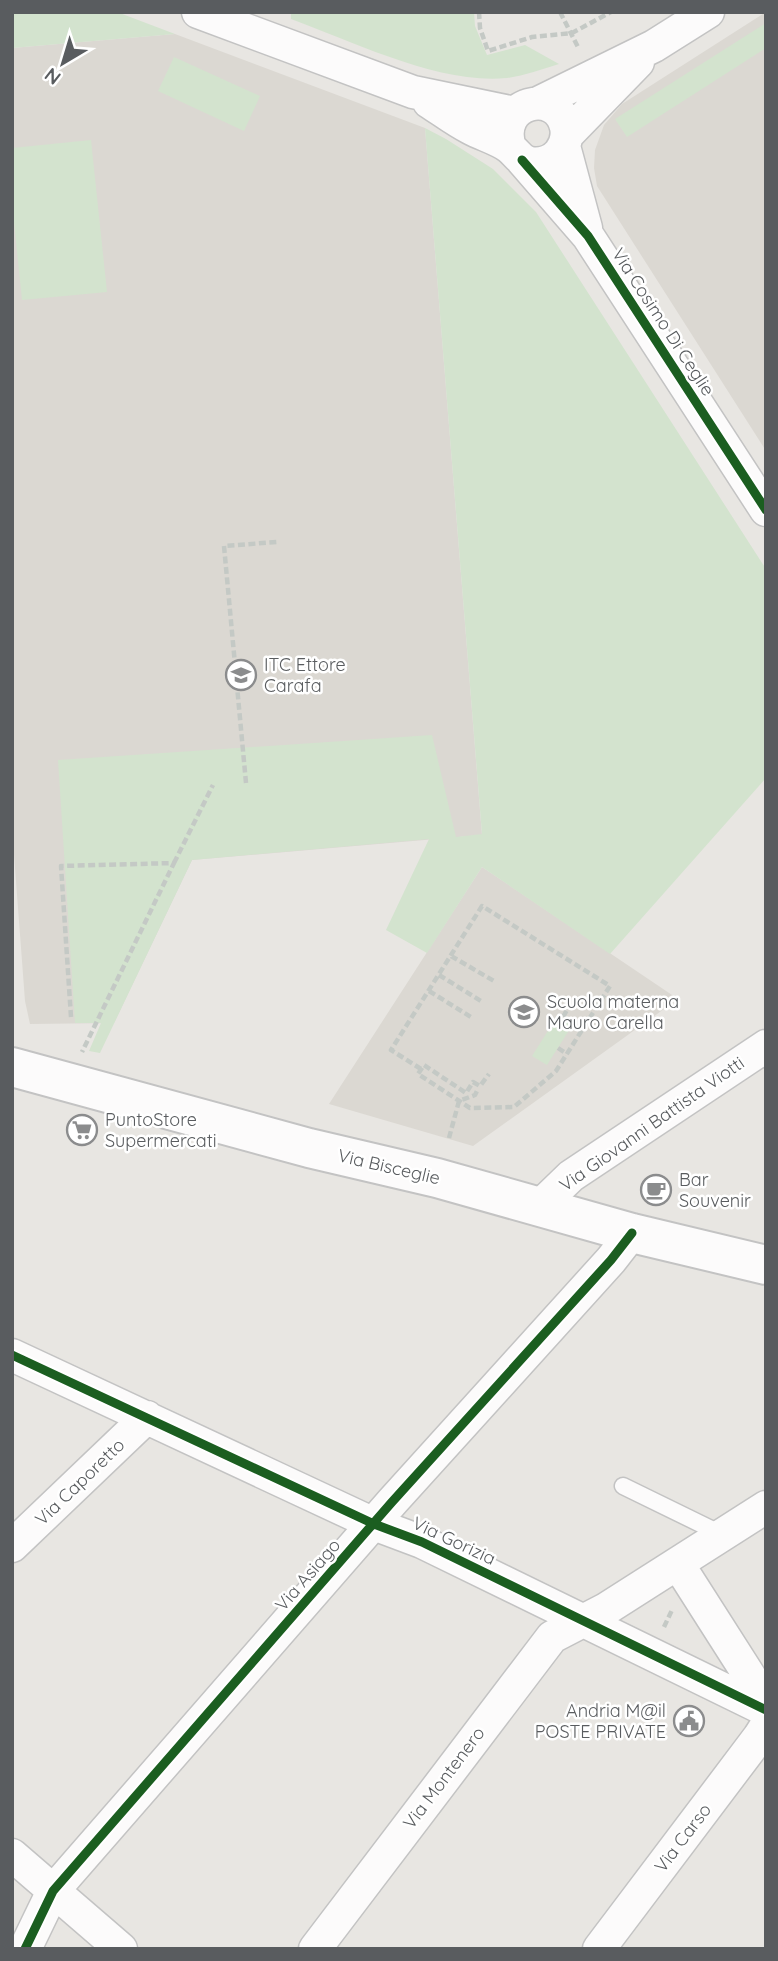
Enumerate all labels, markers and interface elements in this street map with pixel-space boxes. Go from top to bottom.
north arrow [28,28,98,98]
text: N [40,63,65,90]
street label: Via Cosimo Di Ceglie [607,243,720,400]
place label: ITC Ettore Carafa [264,653,346,697]
school or university icon: ITC Ettore Carafa [224,658,258,692]
place label: Scuola materna Mauro Carella [547,990,679,1034]
school or university icon: Scuola materna Mauro Carella [507,995,541,1029]
street label: Via Giovanni Battista Viotti [555,1051,749,1196]
place label: PuntoStore Supermercati [105,1108,217,1152]
supermarket icon: PuntoStore Supermercati [65,1113,99,1147]
street label: Via Bisceglie [336,1144,443,1189]
place label: Bar Souvenir [679,1168,751,1212]
cafe icon: Bar Souvenir [639,1173,673,1207]
street label: Via Caporetto [30,1433,129,1530]
street label: Via Gorizia [409,1511,499,1570]
street label: Via Asiago [270,1534,345,1616]
place label: Andria M@il POSTE PRIVATE [535,1699,666,1743]
public building icon: Andria M@il POSTE PRIVATE [672,1704,706,1738]
street label: Via Montenero [398,1722,489,1833]
street label: Via Carso [649,1799,716,1877]

